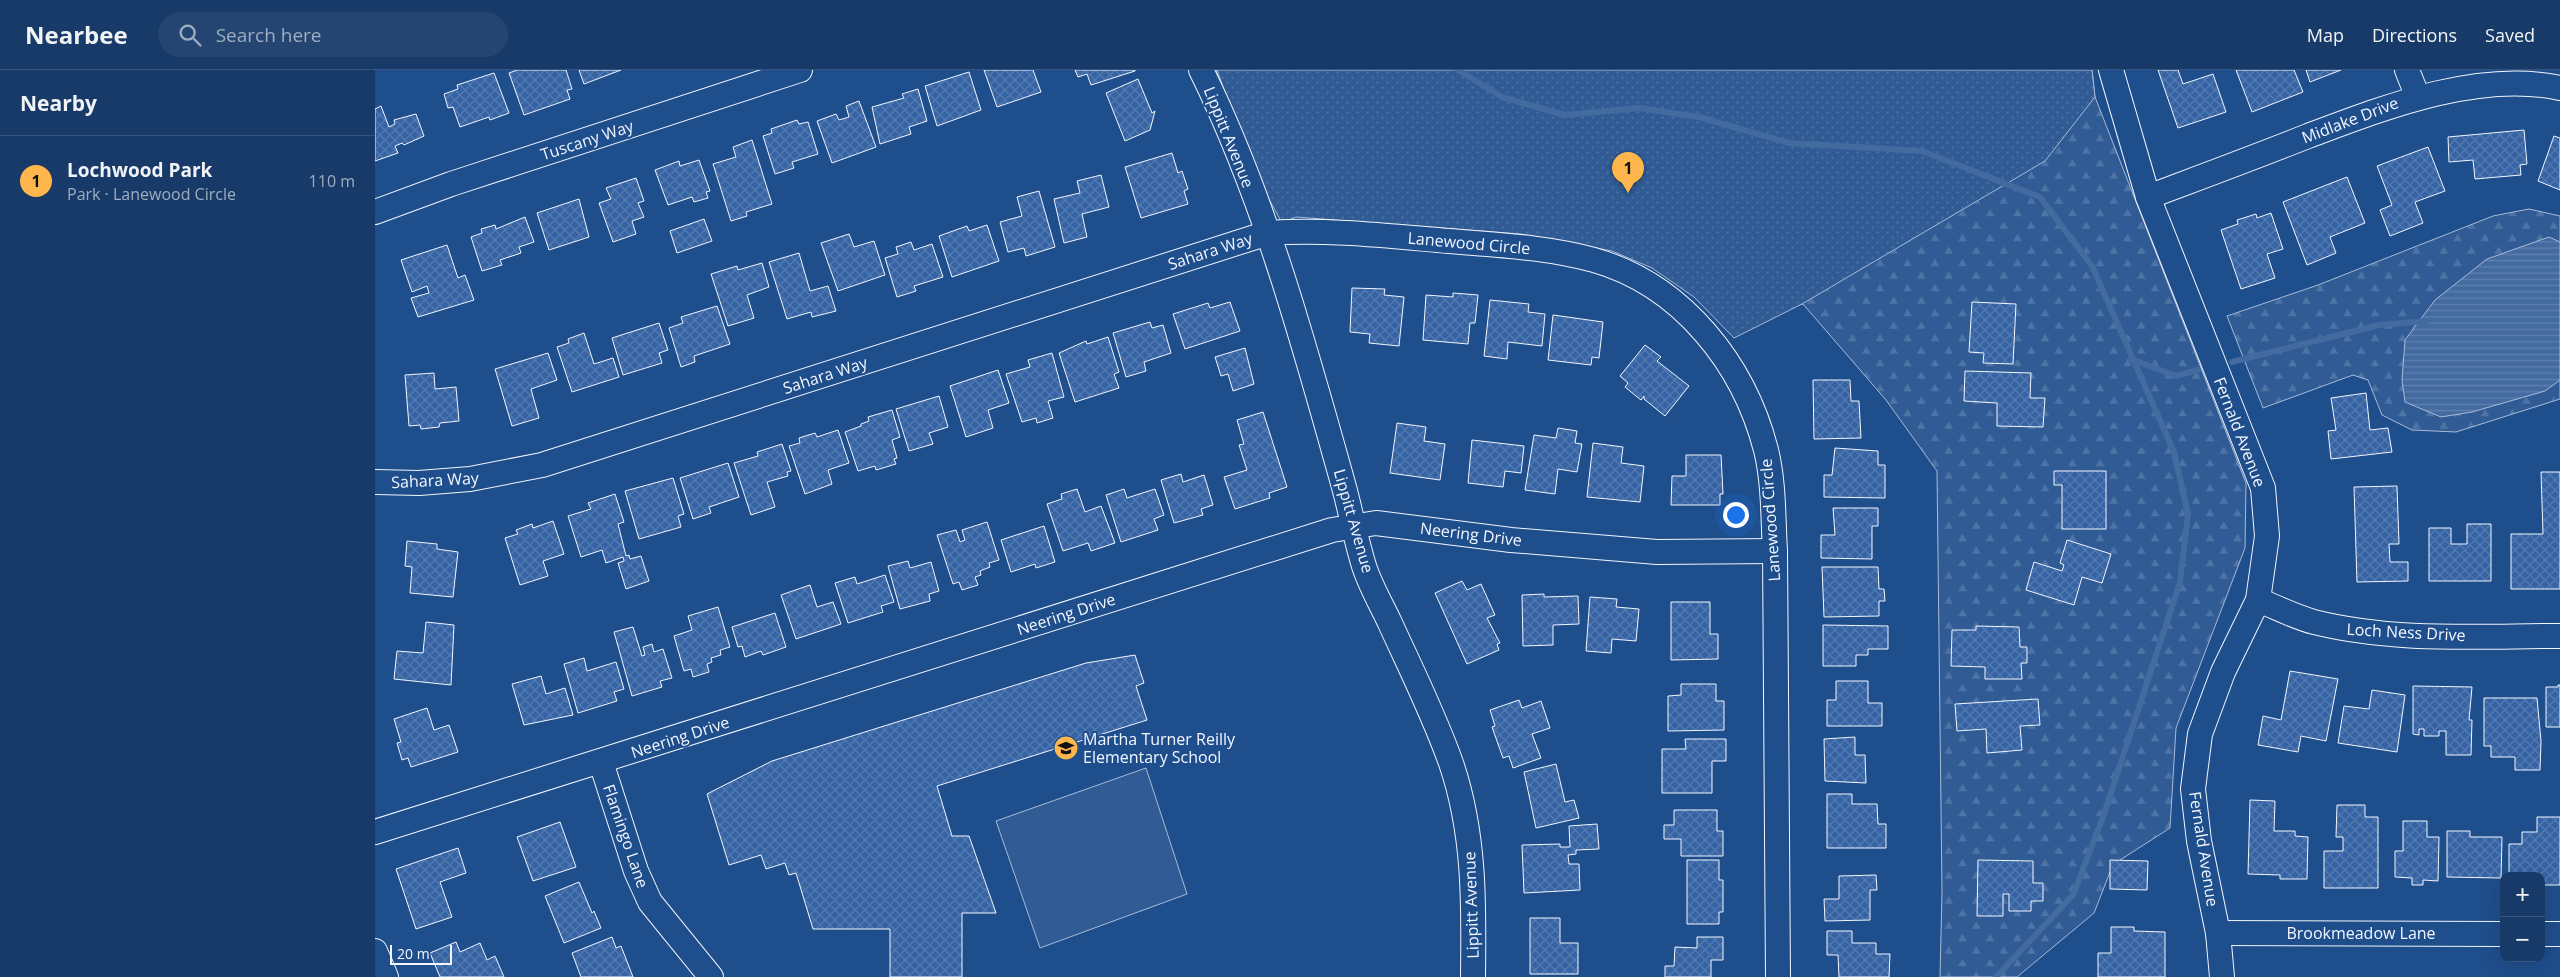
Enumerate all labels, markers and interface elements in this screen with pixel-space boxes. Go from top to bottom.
search box [158,12,508,57]
text: Nearbee [25,18,128,51]
icon: search [176,21,204,49]
text: Search here [216,22,322,48]
text: Map [2307,23,2344,47]
text: Directions [2372,23,2457,47]
text: Saved [2485,23,2535,47]
street label: Lippitt Avenue [1199,83,1259,191]
text: Nearby [20,89,97,117]
street label: Midlake Drive [2299,91,2402,149]
street label: Tuscany Way [538,114,637,165]
pin: 1 [1612,152,1644,193]
text: Lochwood Park [67,157,212,183]
text: 1 [31,170,41,192]
text: 110 m [309,170,355,192]
text: Park · Lanewood Circle [67,183,236,205]
street label: Sahara Way [1165,227,1256,275]
street label: Lanewood Circle [1407,227,1531,259]
street label: Sahara Way [780,351,871,399]
street label: Fernald Avenue [2209,374,2271,490]
street label: Lanewood Circle [1755,458,1785,582]
street label: Lippitt Avenue [1329,466,1379,576]
street label: Sahara Way [391,467,480,493]
your location [1723,502,1749,528]
street label: Neering Drive [1419,517,1523,551]
street label: Neering Drive [1014,588,1118,640]
street label: Loch Ness Drive [2346,618,2466,646]
street label: Neering Drive [628,711,732,763]
place label: Martha Turner Reilly Elementary School [1083,728,1236,768]
school or university icon: Martha Turner Reilly Elementary School [1053,735,1079,761]
street label: Flamingo Lane [598,781,654,891]
street label: Fernald Avenue [2184,790,2224,908]
street label: Lippitt Avenue [1458,851,1484,959]
map controls [2500,872,2545,962]
button: + [2500,872,2545,917]
button: − [2500,917,2545,962]
street label: Brookmeadow Lane [2286,922,2436,944]
scale bar [390,942,453,965]
text: 20 m [397,944,430,963]

